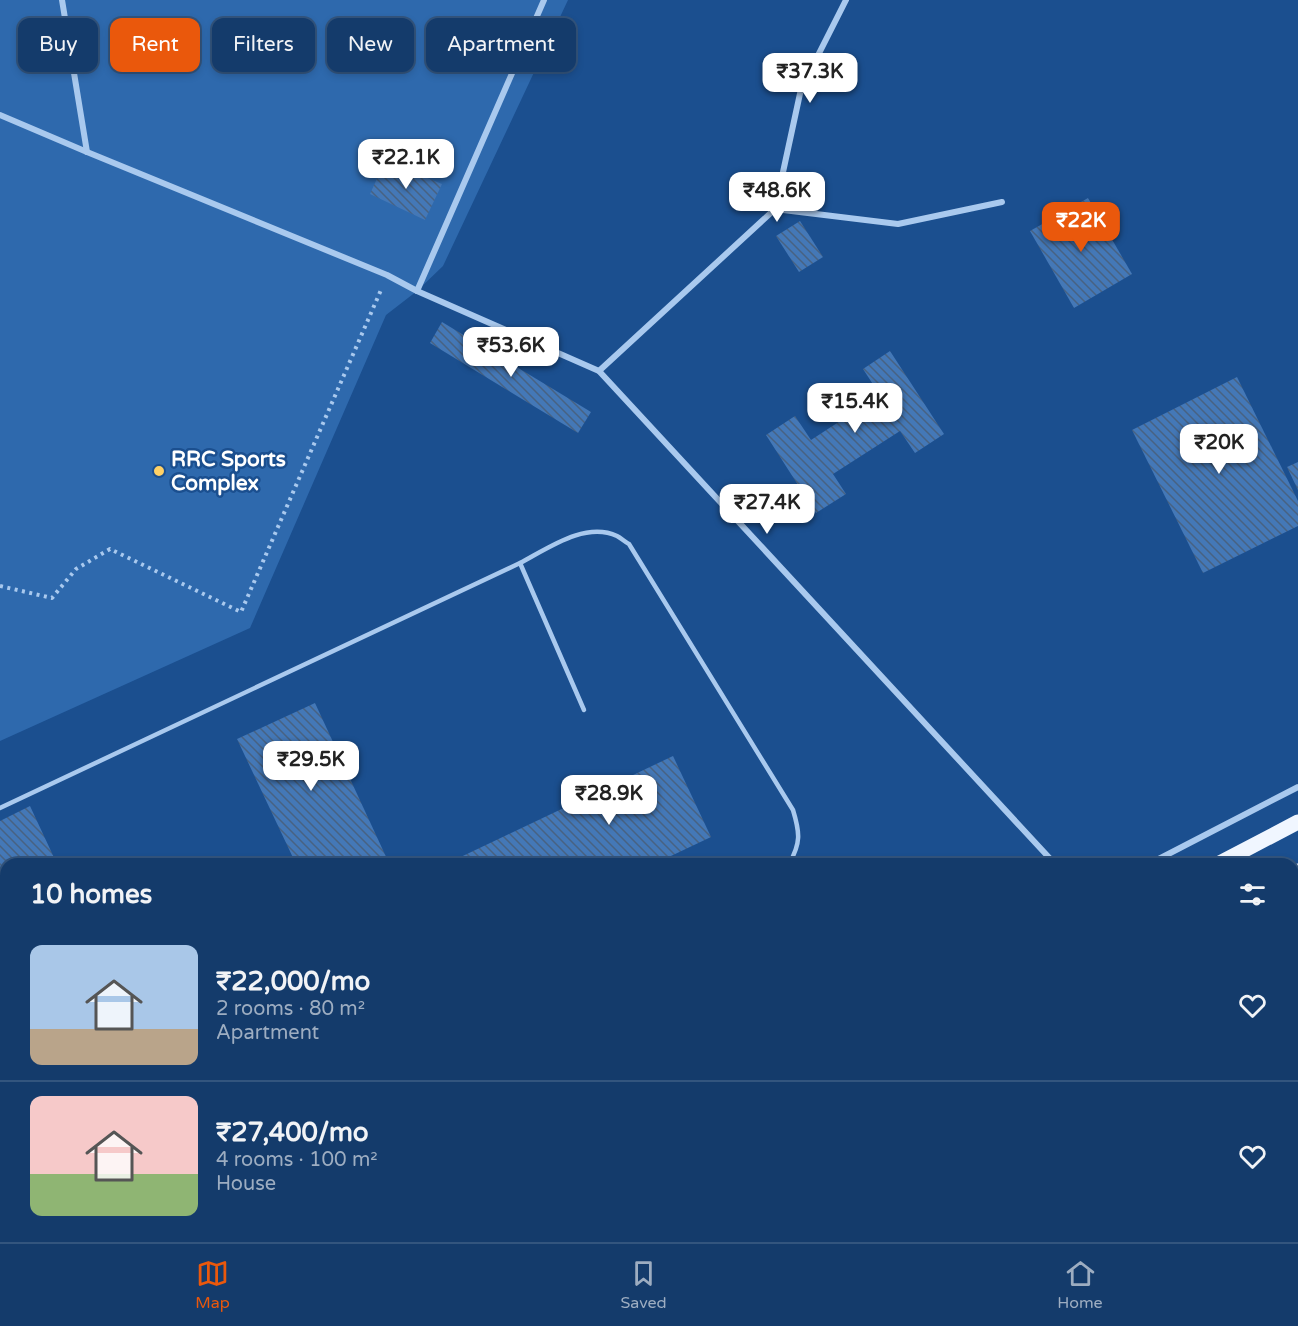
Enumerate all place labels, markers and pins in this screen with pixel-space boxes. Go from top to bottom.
pin: ₹37.3K [761,53,859,104]
pin: ₹22.1K [357,139,455,190]
pin: ₹48.6K [728,172,826,223]
pin: ₹22K [1045,202,1117,253]
pin: ₹53.6K [462,327,560,378]
pin: ₹15.4K [806,383,904,434]
pin: ₹20K [1183,424,1255,475]
place label: RRC Sports Complex [171,447,286,496]
marker: RRC Sports Complex [152,464,166,478]
pin: ₹27.4K [718,484,816,535]
pin: ₹29.5K [262,741,360,792]
pin: ₹28.9K [560,775,658,826]

